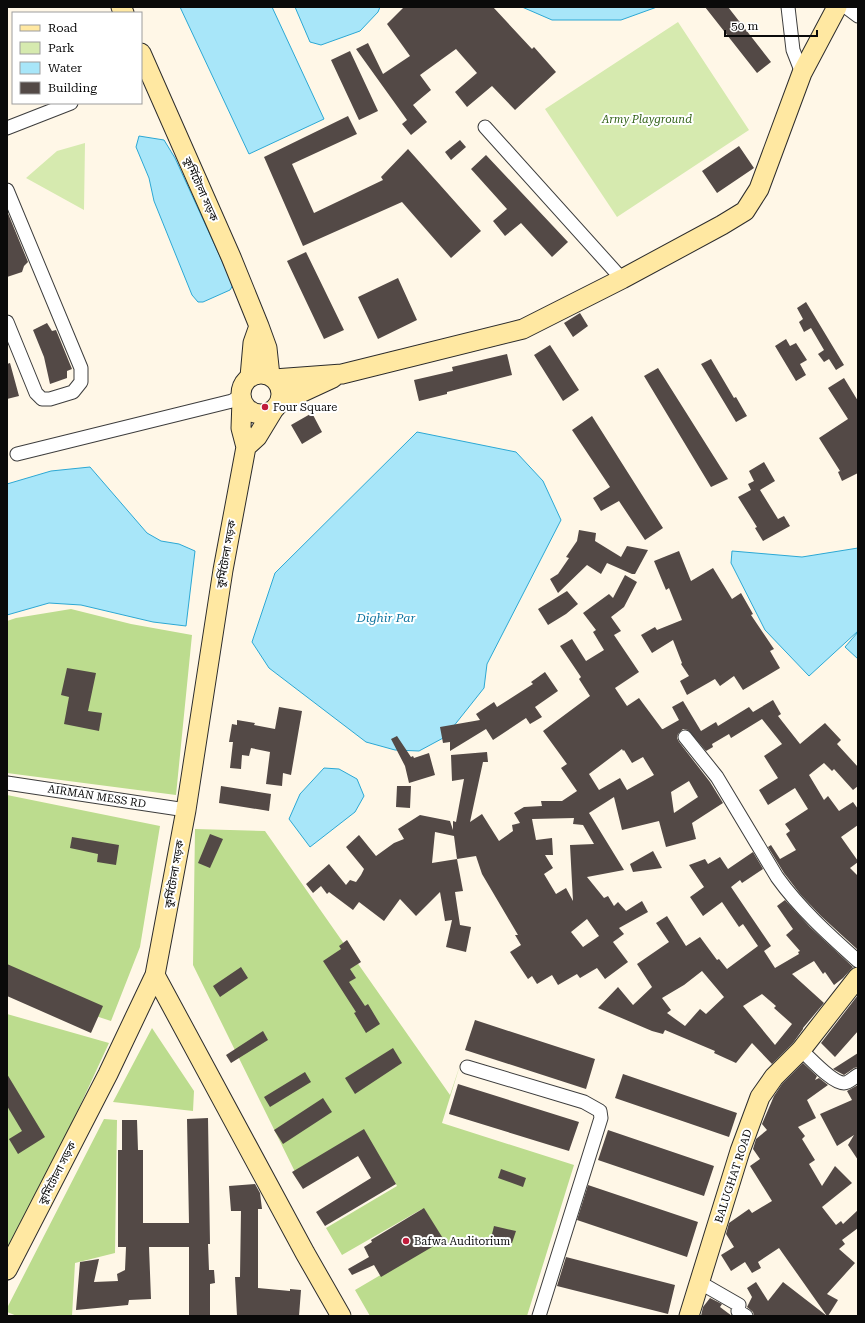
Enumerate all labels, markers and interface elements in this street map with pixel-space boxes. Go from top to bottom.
legend [12,12,142,104]
scale bar [725,12,817,38]
text: 50 m [731,19,758,33]
text: Road [48,21,78,35]
text: Park [48,41,75,55]
text: Water [48,61,82,75]
text: Building [48,81,97,95]
park label: Army Playground [601,113,692,126]
street label: কুর্মিটোলা সড়ক [180,154,221,223]
place label: Four Square [273,401,337,414]
marker: Four Square [260,402,270,412]
street label: কুর্মিটোলা সড়ক [213,519,239,590]
water label: Dighir Par [356,611,416,625]
street label: AIRMAN MESS RD [47,782,147,811]
street label: কুর্মিটোলা সড়ক [161,839,187,910]
street label: BALUGHAT ROAD [712,1128,755,1225]
street label: কুর্মিটোলা সড়ক [35,1139,79,1208]
place label: Bafwa Auditorium [414,1235,510,1248]
marker: Bafwa Auditorium [401,1236,411,1246]

